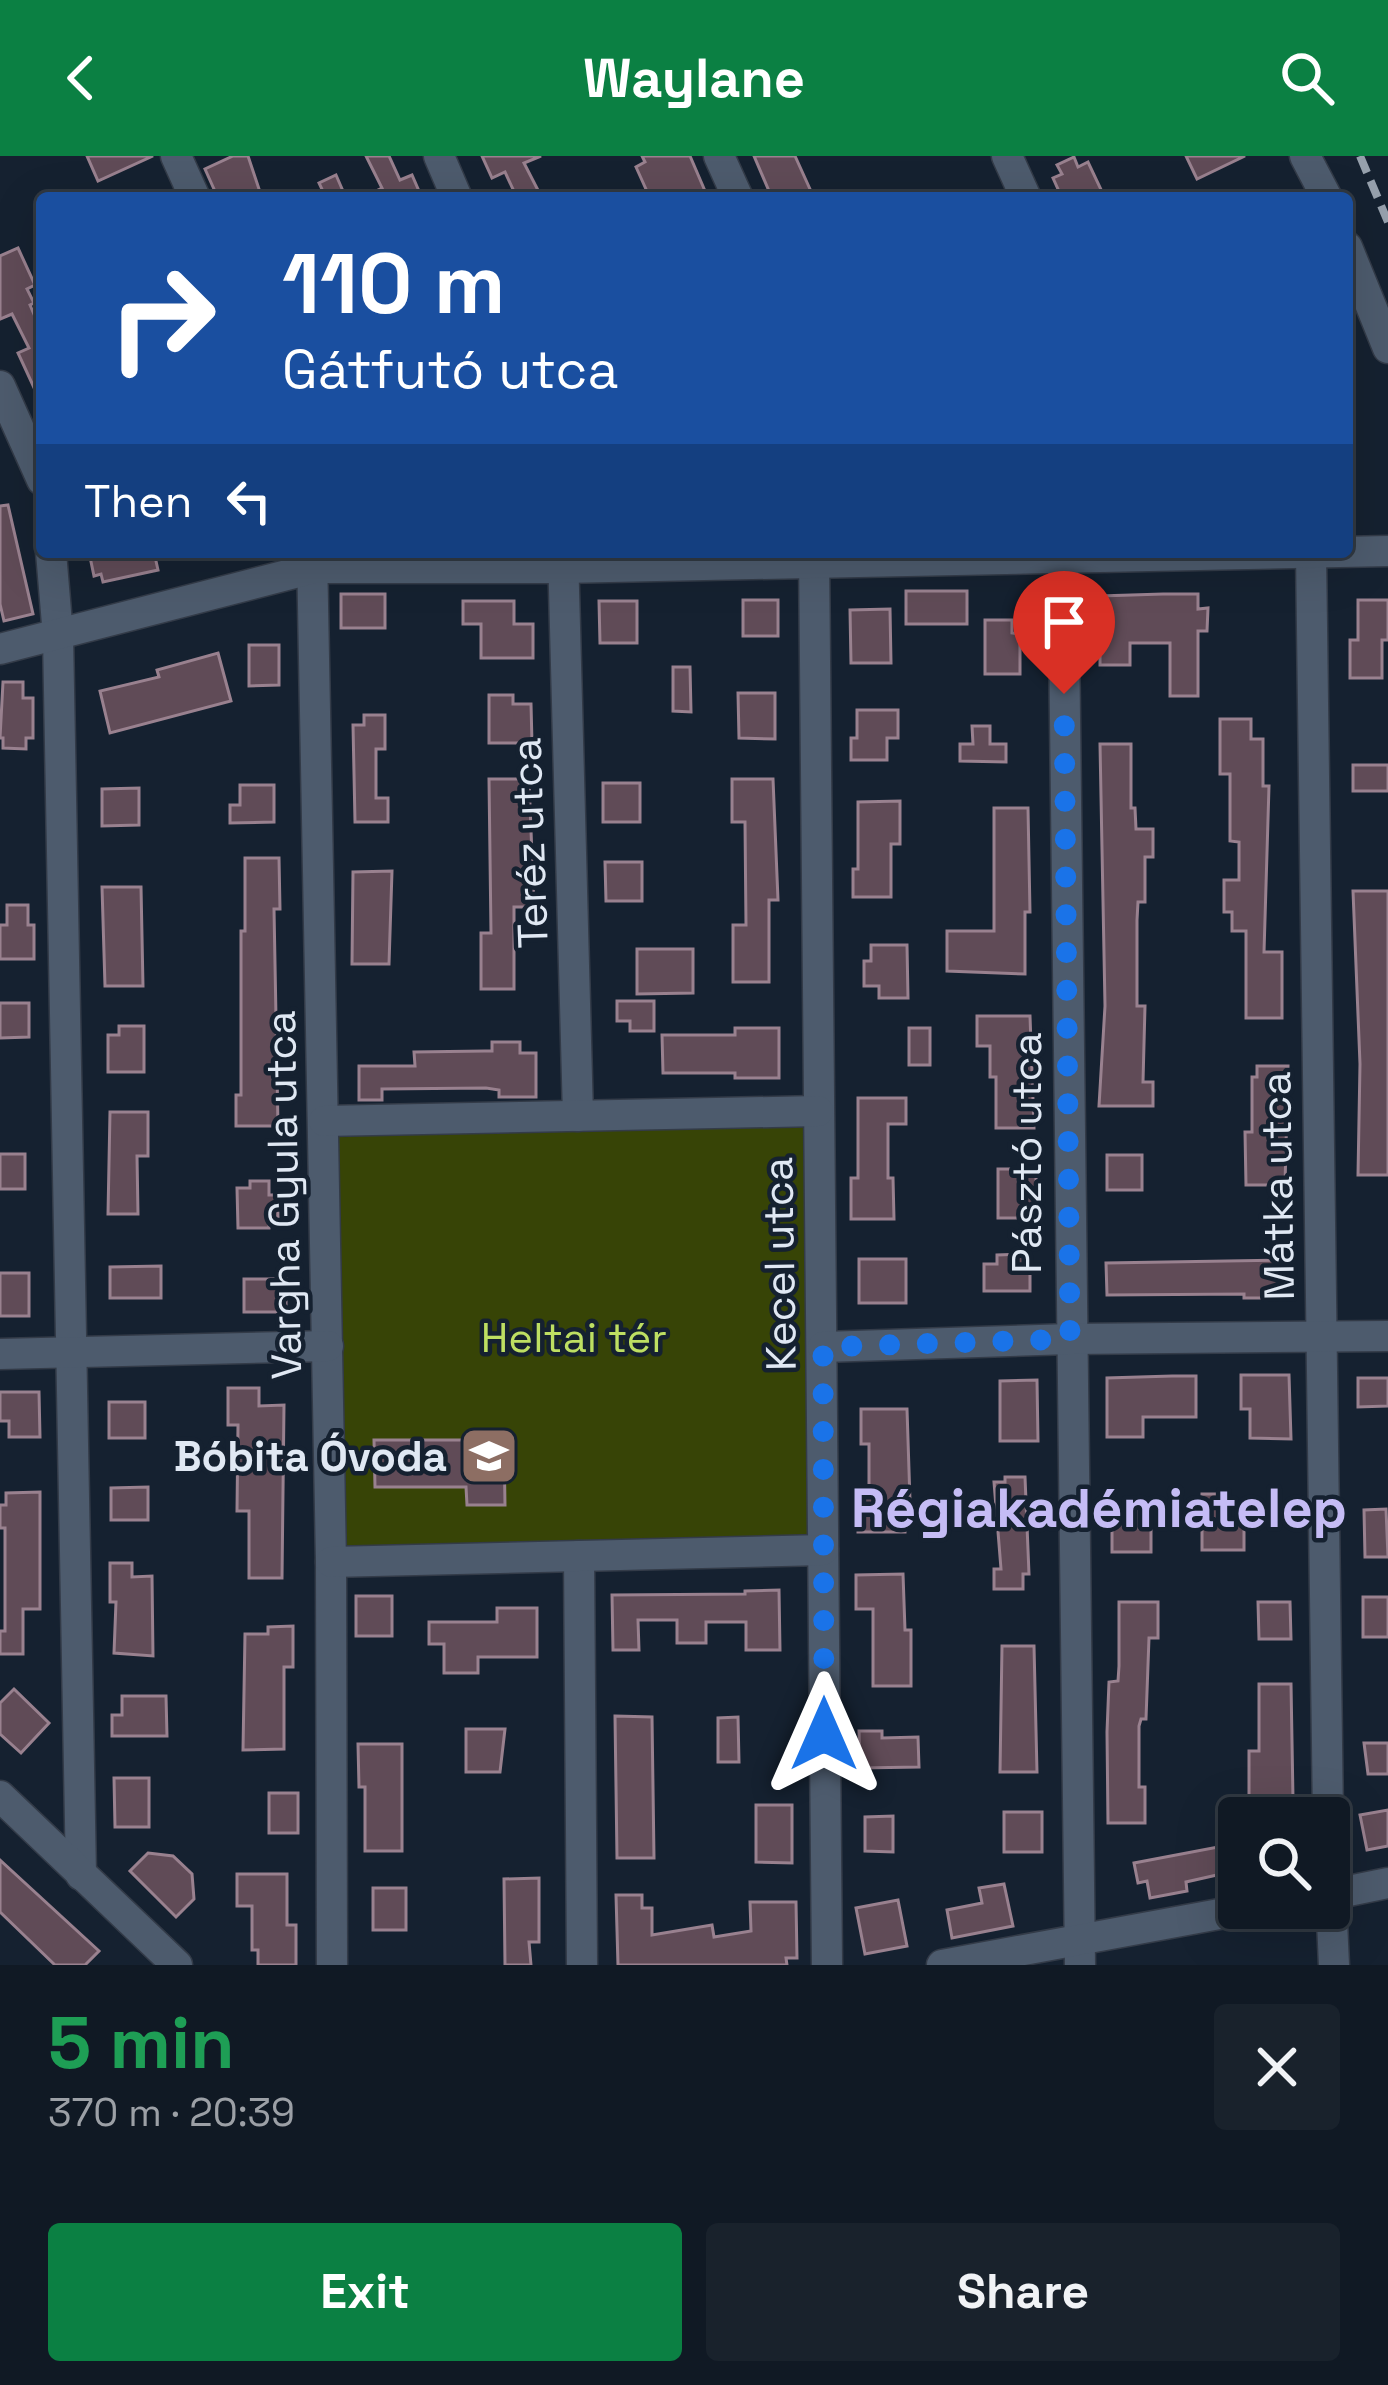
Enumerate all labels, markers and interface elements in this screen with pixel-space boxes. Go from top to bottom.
text: Waylane [583,44,805,113]
icon: back [48,45,114,111]
icon: search [1274,45,1340,111]
text: 110 m [282,230,505,338]
icon: right [84,240,240,396]
text: Gátfutó utca [282,335,619,404]
icon: left [216,468,282,534]
text: Then [84,473,192,530]
pin [1013,571,1115,694]
icon: arrive [1031,589,1097,655]
street label: Teréz utca [499,737,560,949]
street label: Vargha Gyula utca [254,1010,313,1380]
street label: Pásztó utca [1000,1032,1053,1274]
street label: Mátka utca [1249,1071,1306,1301]
street label: Kecel utca [751,1156,808,1372]
park label: Heltai tér [481,1311,667,1364]
school or university icon: Bóbita Óvoda [458,1425,520,1487]
place label: Bóbita Óvoda [174,1430,447,1483]
district label: Régiakadémiatelep [851,1474,1347,1543]
position arrow [761,1671,887,1797]
map controls [1218,1797,1350,1929]
button: search [1218,1797,1350,1929]
text: 5 min [48,1997,234,2089]
button: close [1214,2004,1340,2130]
text: 370 m · 20:39 [48,2088,295,2137]
button: Exit [48,2223,682,2361]
button: Share [706,2223,1340,2361]

